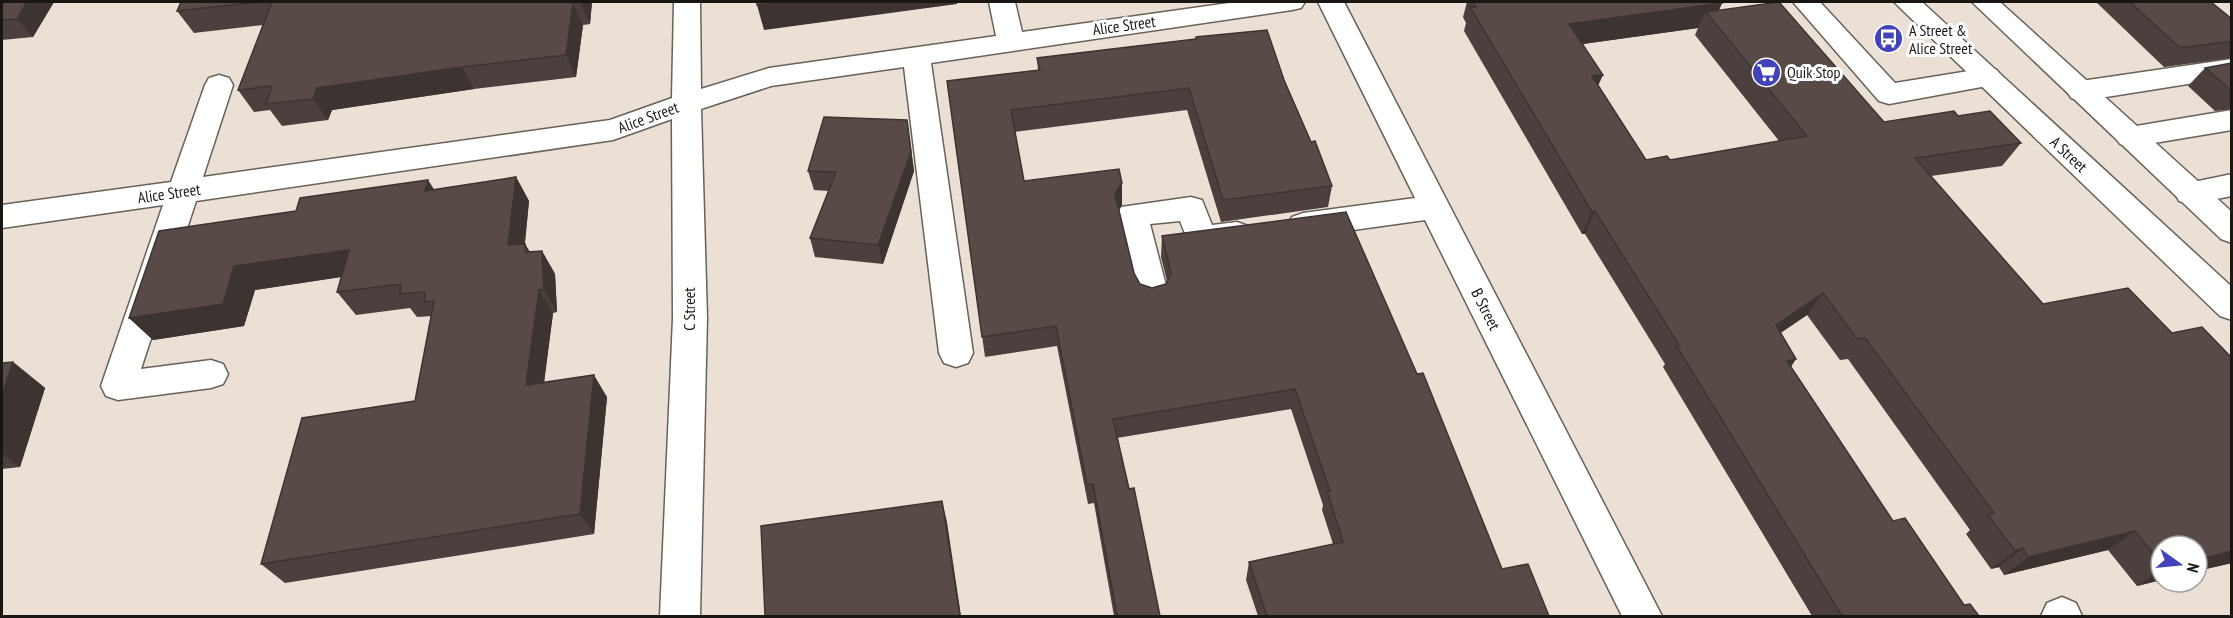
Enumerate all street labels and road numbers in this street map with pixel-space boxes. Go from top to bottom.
street label: Alice Street [1091,11,1157,39]
street label: Alice Street [615,97,682,137]
street label: A Street [2046,132,2092,177]
street label: Alice Street [136,179,202,207]
street label: B Street [1467,285,1505,334]
street label: C Street [679,287,699,331]

